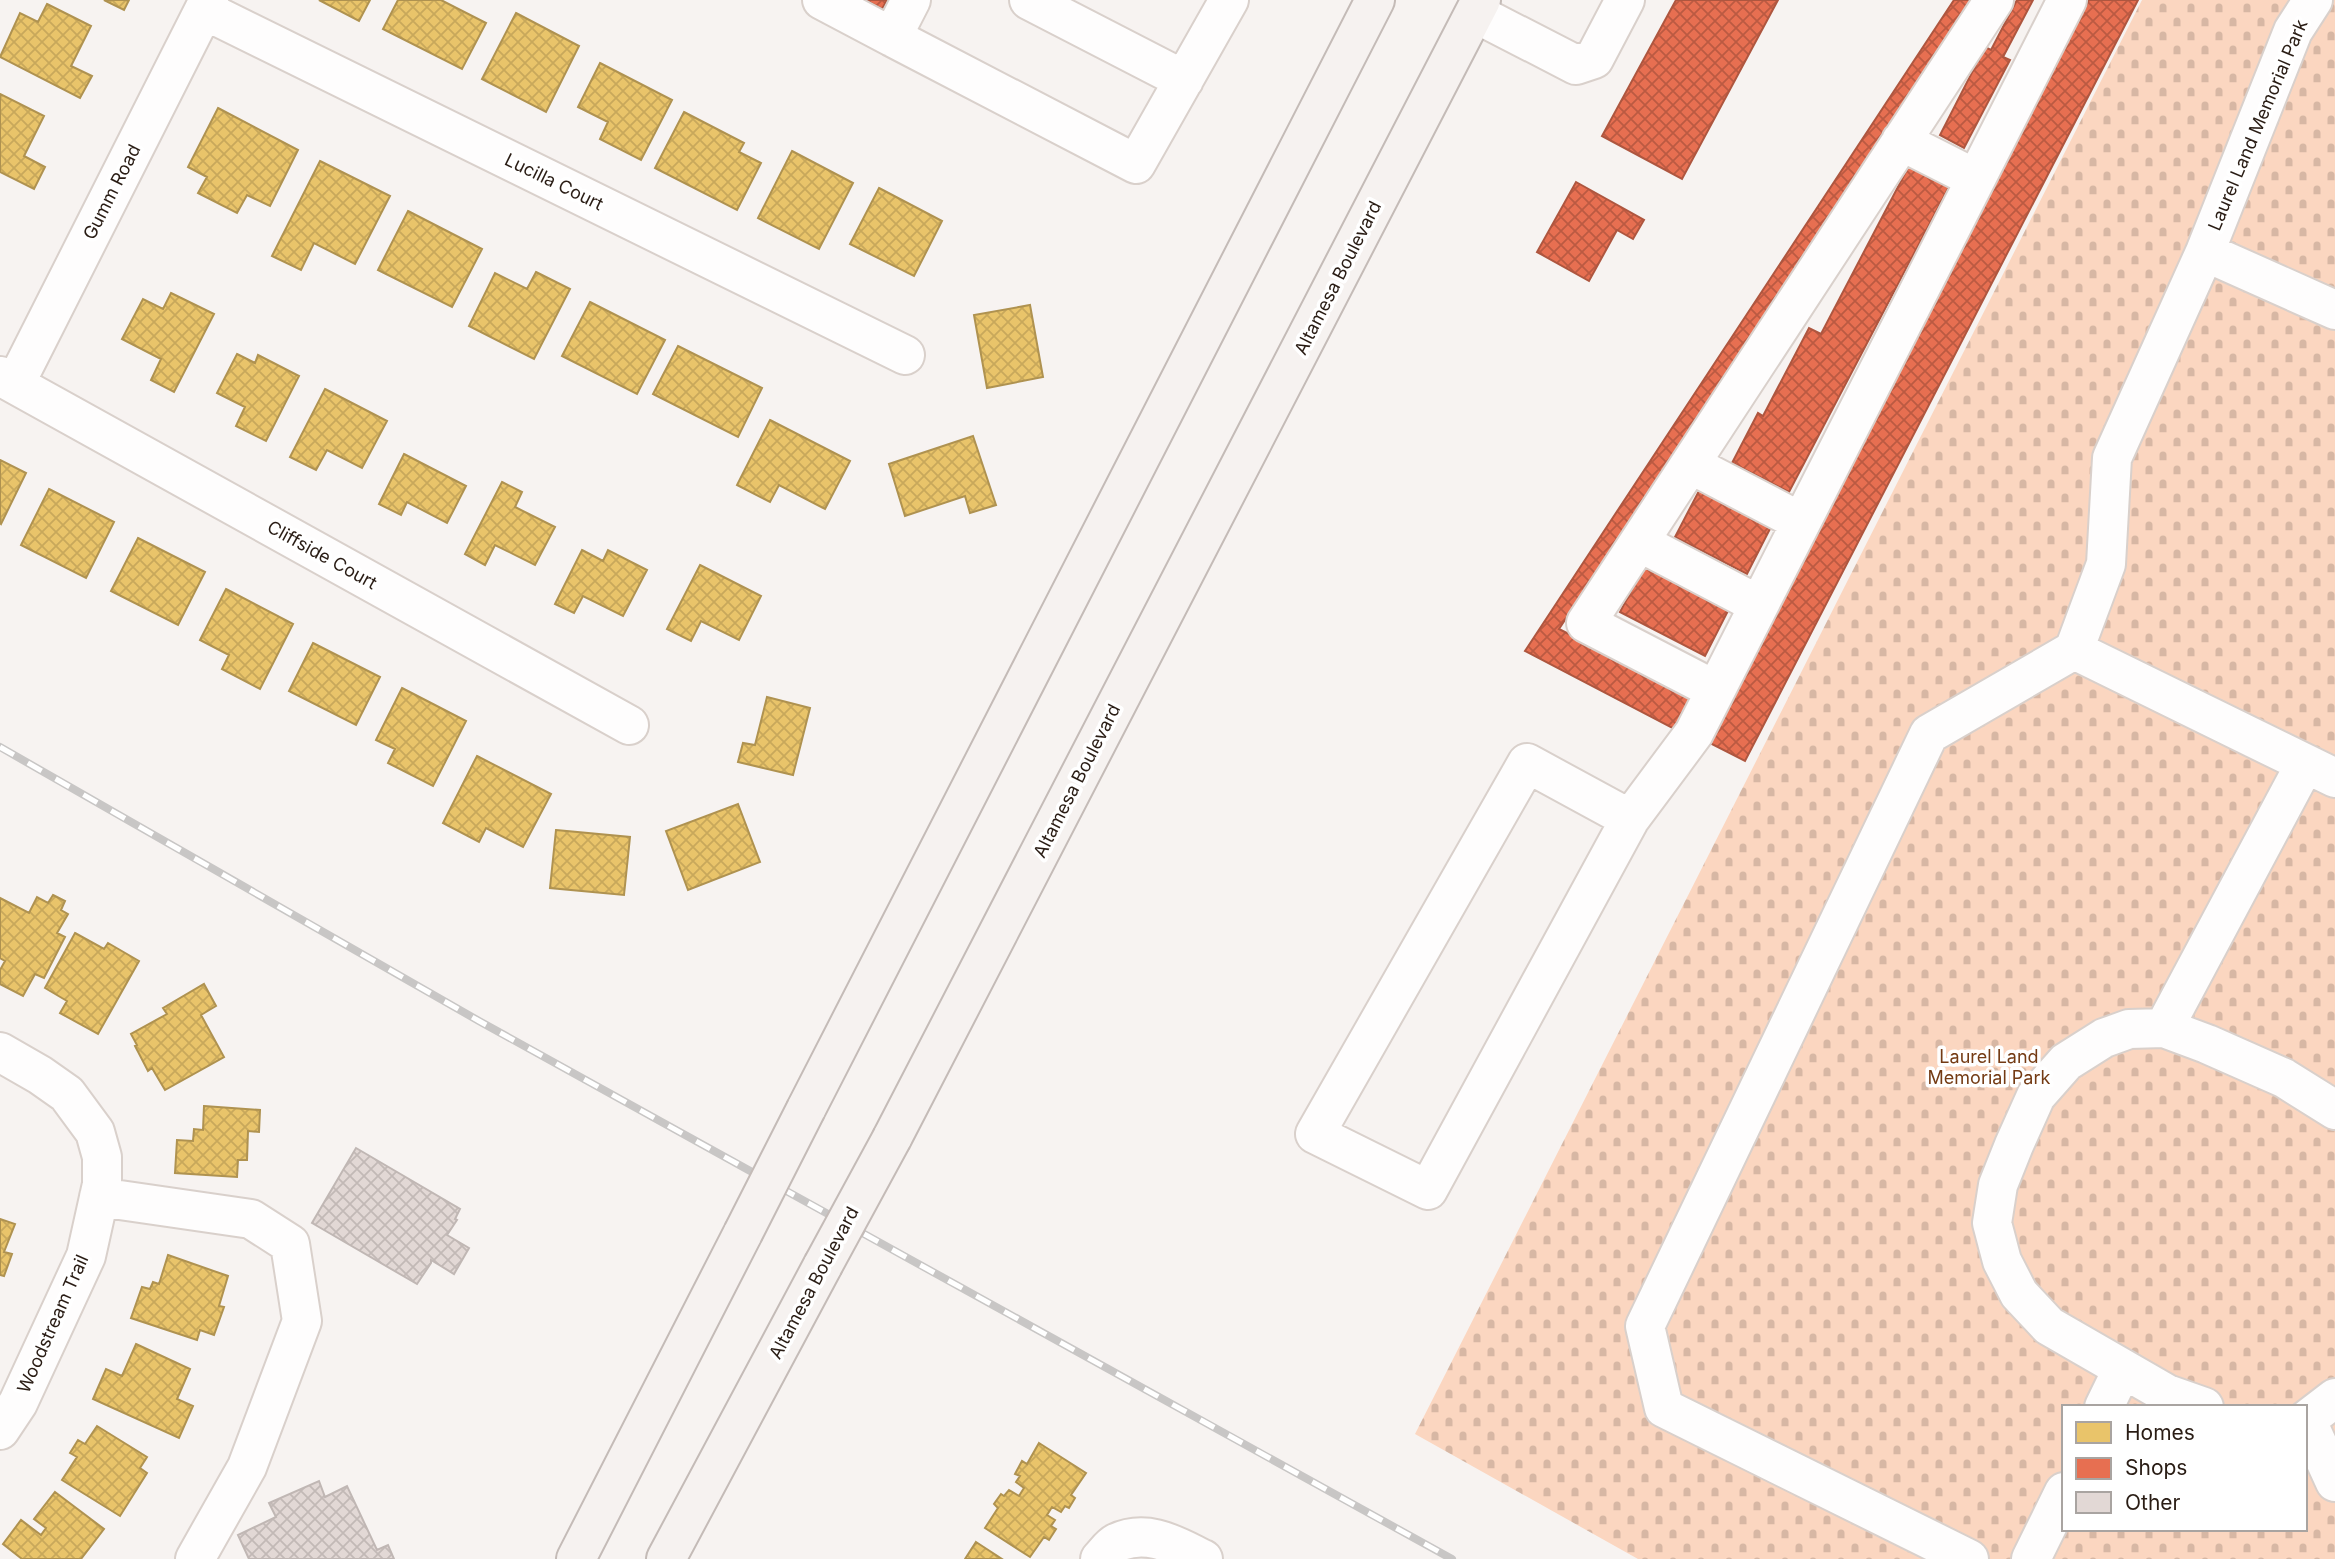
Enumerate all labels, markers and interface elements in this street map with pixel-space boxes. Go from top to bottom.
street label: Laurel Land Memorial Park [2203,16,2312,233]
street label: Gumm Road [79,141,145,243]
street label: Lucilla Court [502,149,607,214]
street label: Altamesa Boulevard [1290,198,1385,358]
street label: Cliffside Court [264,516,381,593]
street label: Altamesa Boulevard [1029,701,1124,861]
park label: Laurel Land Memorial Park [1928,1046,2051,1088]
street label: Altamesa Boulevard [765,1203,863,1362]
street label: Woodstream Trail [13,1251,92,1396]
legend [2062,1405,2307,1531]
text: Homes [2125,1420,2195,1445]
text: Shops [2125,1455,2187,1480]
text: Other [2125,1490,2181,1515]

